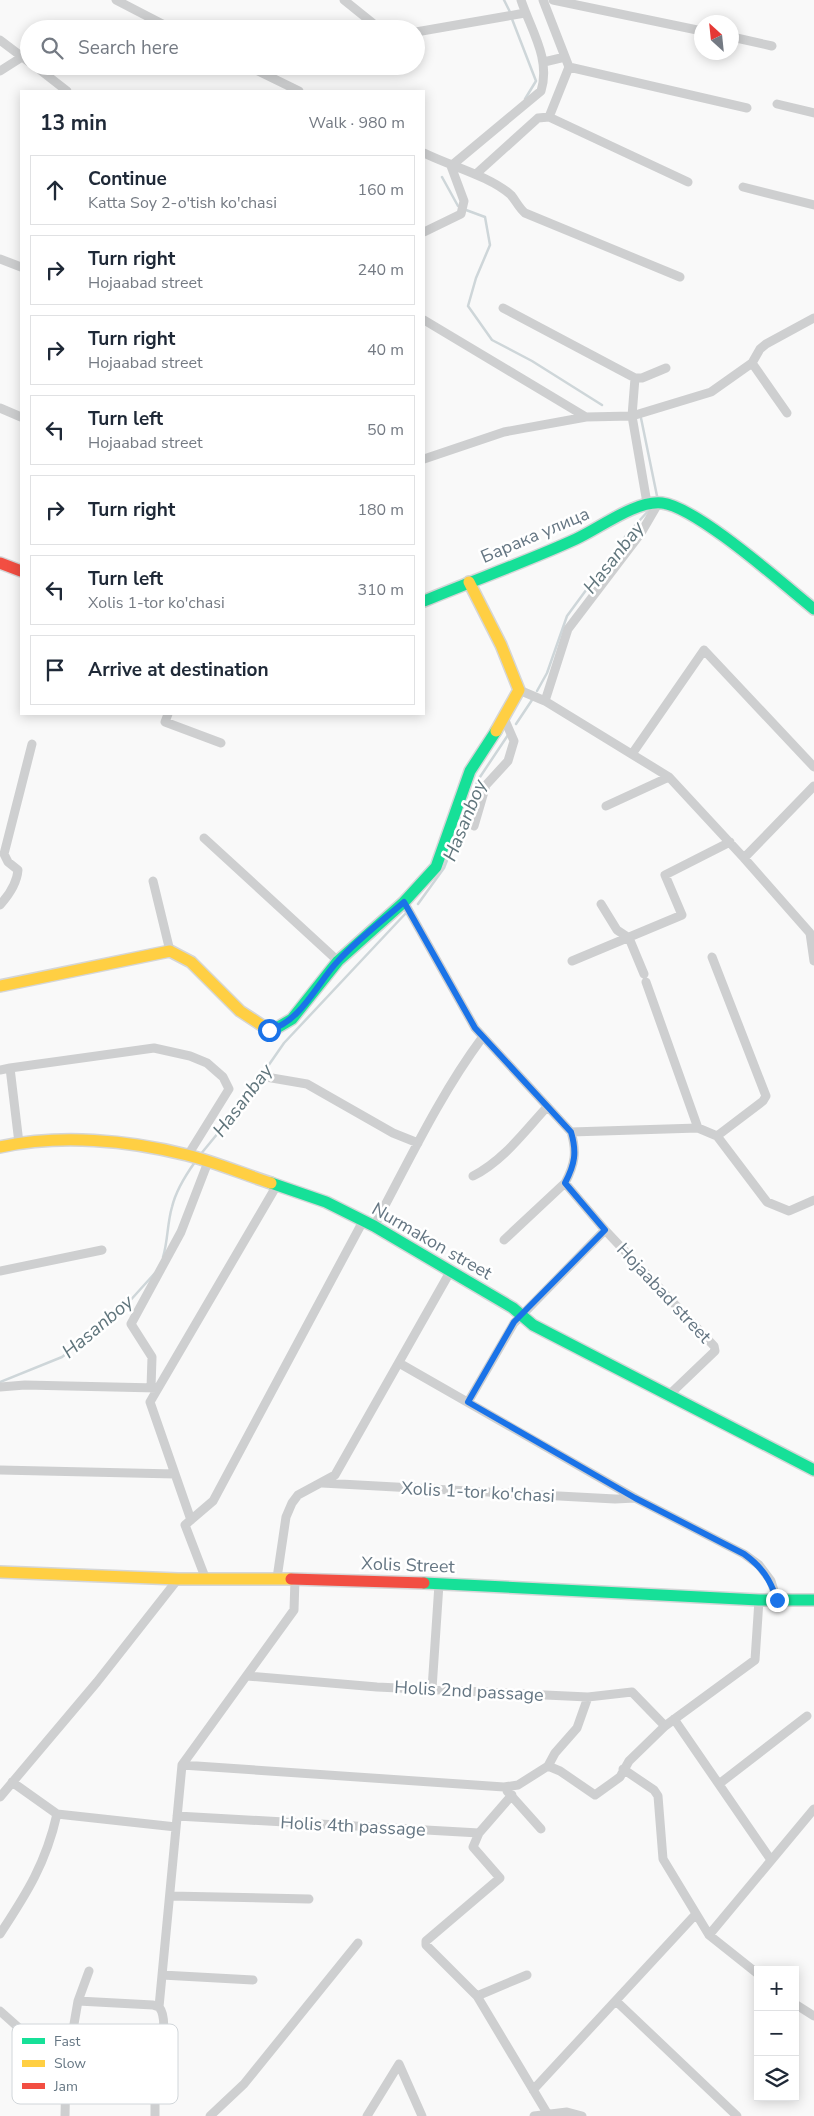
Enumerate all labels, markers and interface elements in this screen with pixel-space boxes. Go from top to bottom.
north arrow [694,15,739,60]
search box [20,20,425,75]
icon: search [38,34,66,62]
text: Search here [78,35,179,61]
text: 13 min [40,109,107,137]
text: Walk · 980 m [309,112,405,134]
text: Continue [88,166,167,192]
icon: ahead [41,176,69,204]
text: 160 m [357,179,404,201]
text: Katta Soy 2-o'tish ko'chasi [88,192,277,214]
text: Turn right [88,246,175,272]
icon: right [41,256,69,284]
text: 240 m [357,259,404,281]
text: Hojaabad street [88,272,203,294]
text: Turn right [88,326,175,352]
icon: right [41,336,69,364]
text: 40 m [367,339,404,361]
text: Hojaabad street [88,352,203,374]
text: Turn left [88,406,163,432]
icon: left [41,416,69,444]
text: 50 m [367,419,404,441]
text: Hojaabad street [88,432,203,454]
icon: right [41,496,69,524]
text: Turn right [88,497,175,523]
text: 180 m [357,499,404,521]
street label: Барака улица [477,501,593,569]
water label: Hasanbay [577,515,651,599]
text: Turn left [88,566,163,592]
icon: left [41,576,69,604]
text: 310 m [357,579,404,601]
text: Xolis 1-tor ko'chasi [88,592,225,614]
icon: arrive [41,656,69,684]
text: Arrive at destination [88,657,269,683]
water label: Hasanboy [437,775,494,865]
route start [258,1019,281,1042]
water label: Hasanbay [207,1058,280,1143]
street label: Nurmakon street [368,1197,497,1286]
street label: Hojaabad street [611,1238,717,1349]
water label: Hasanboy [56,1288,140,1364]
street label: Xolis 1-tor ko'chasi [401,1476,555,1508]
street label: Xolis Street [361,1551,456,1579]
route end [766,1589,789,1612]
street label: Holis 2nd passage [394,1675,544,1707]
street label: Holis 4th passage [280,1810,426,1842]
map controls [754,1966,799,2101]
button: + [754,1966,799,2011]
button: − [754,2011,799,2056]
legend [12,2024,178,2104]
text: Fast [54,2032,80,2051]
text: Slow [54,2054,86,2073]
button: layers [754,2056,799,2101]
text: Jam [53,2077,78,2096]

